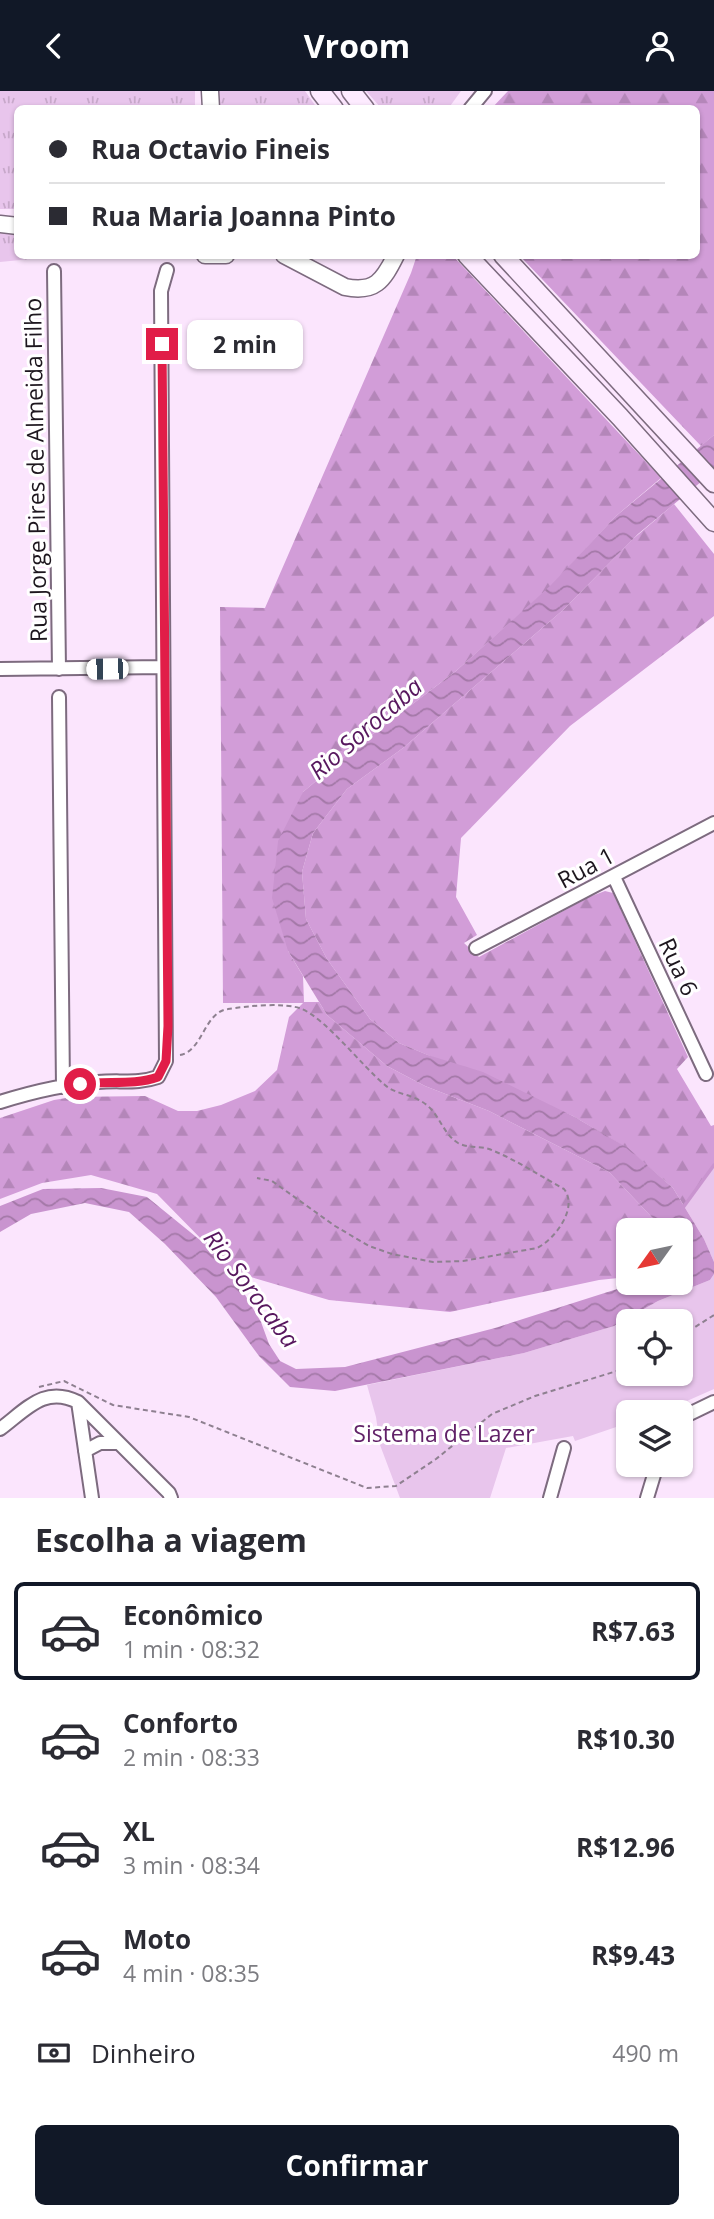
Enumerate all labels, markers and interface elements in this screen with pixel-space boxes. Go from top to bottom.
text: Vroom [304,24,410,67]
icon: back [35,27,73,65]
icon: person [641,27,679,65]
text: Rua Octavio Fineis [91,131,330,167]
text: Rua Maria Joanna Pinto [91,198,396,234]
street label: Rua Jorge Pires de Almeida Filho [16,298,54,642]
callout: 2 min [186,320,302,369]
route end [146,328,178,360]
text: 2 min [213,328,277,360]
car [86,658,129,680]
water label: Rio Sorocaba [301,669,429,786]
street label: Rua 1 [551,839,620,895]
street label: Rua 6 [652,933,706,1001]
route start [64,1068,96,1100]
north arrow [616,1218,693,1295]
map controls [616,1218,693,1477]
water label: Rio Sorocaba [197,1222,308,1354]
button: locate [616,1309,693,1386]
button: layers [616,1400,693,1477]
park label: Sistema de Lazer [353,1417,535,1449]
text: Escolha a viagem [35,1518,307,1561]
text: Econômico [123,1597,263,1633]
icon: car [39,1600,102,1663]
text: R$7.63 [591,1613,675,1649]
text: 1 min · 08:32 [123,1633,260,1665]
text: Conforto [123,1705,238,1741]
icon: car [39,1708,102,1771]
text: R$10.30 [576,1721,675,1757]
text: 2 min · 08:33 [123,1741,260,1773]
text: XL [123,1813,155,1849]
icon: car [39,1816,102,1879]
text: R$12.96 [576,1829,675,1865]
text: 3 min · 08:34 [123,1849,260,1881]
text: Moto [123,1921,191,1957]
icon: car [39,1924,102,1987]
text: R$9.43 [591,1937,675,1973]
text: 4 min · 08:35 [123,1957,260,1989]
icon: cash [35,2034,73,2072]
text: Dinheiro [91,2035,196,2071]
text: 490 m [612,2037,679,2069]
button: Confirmar [35,2125,679,2205]

